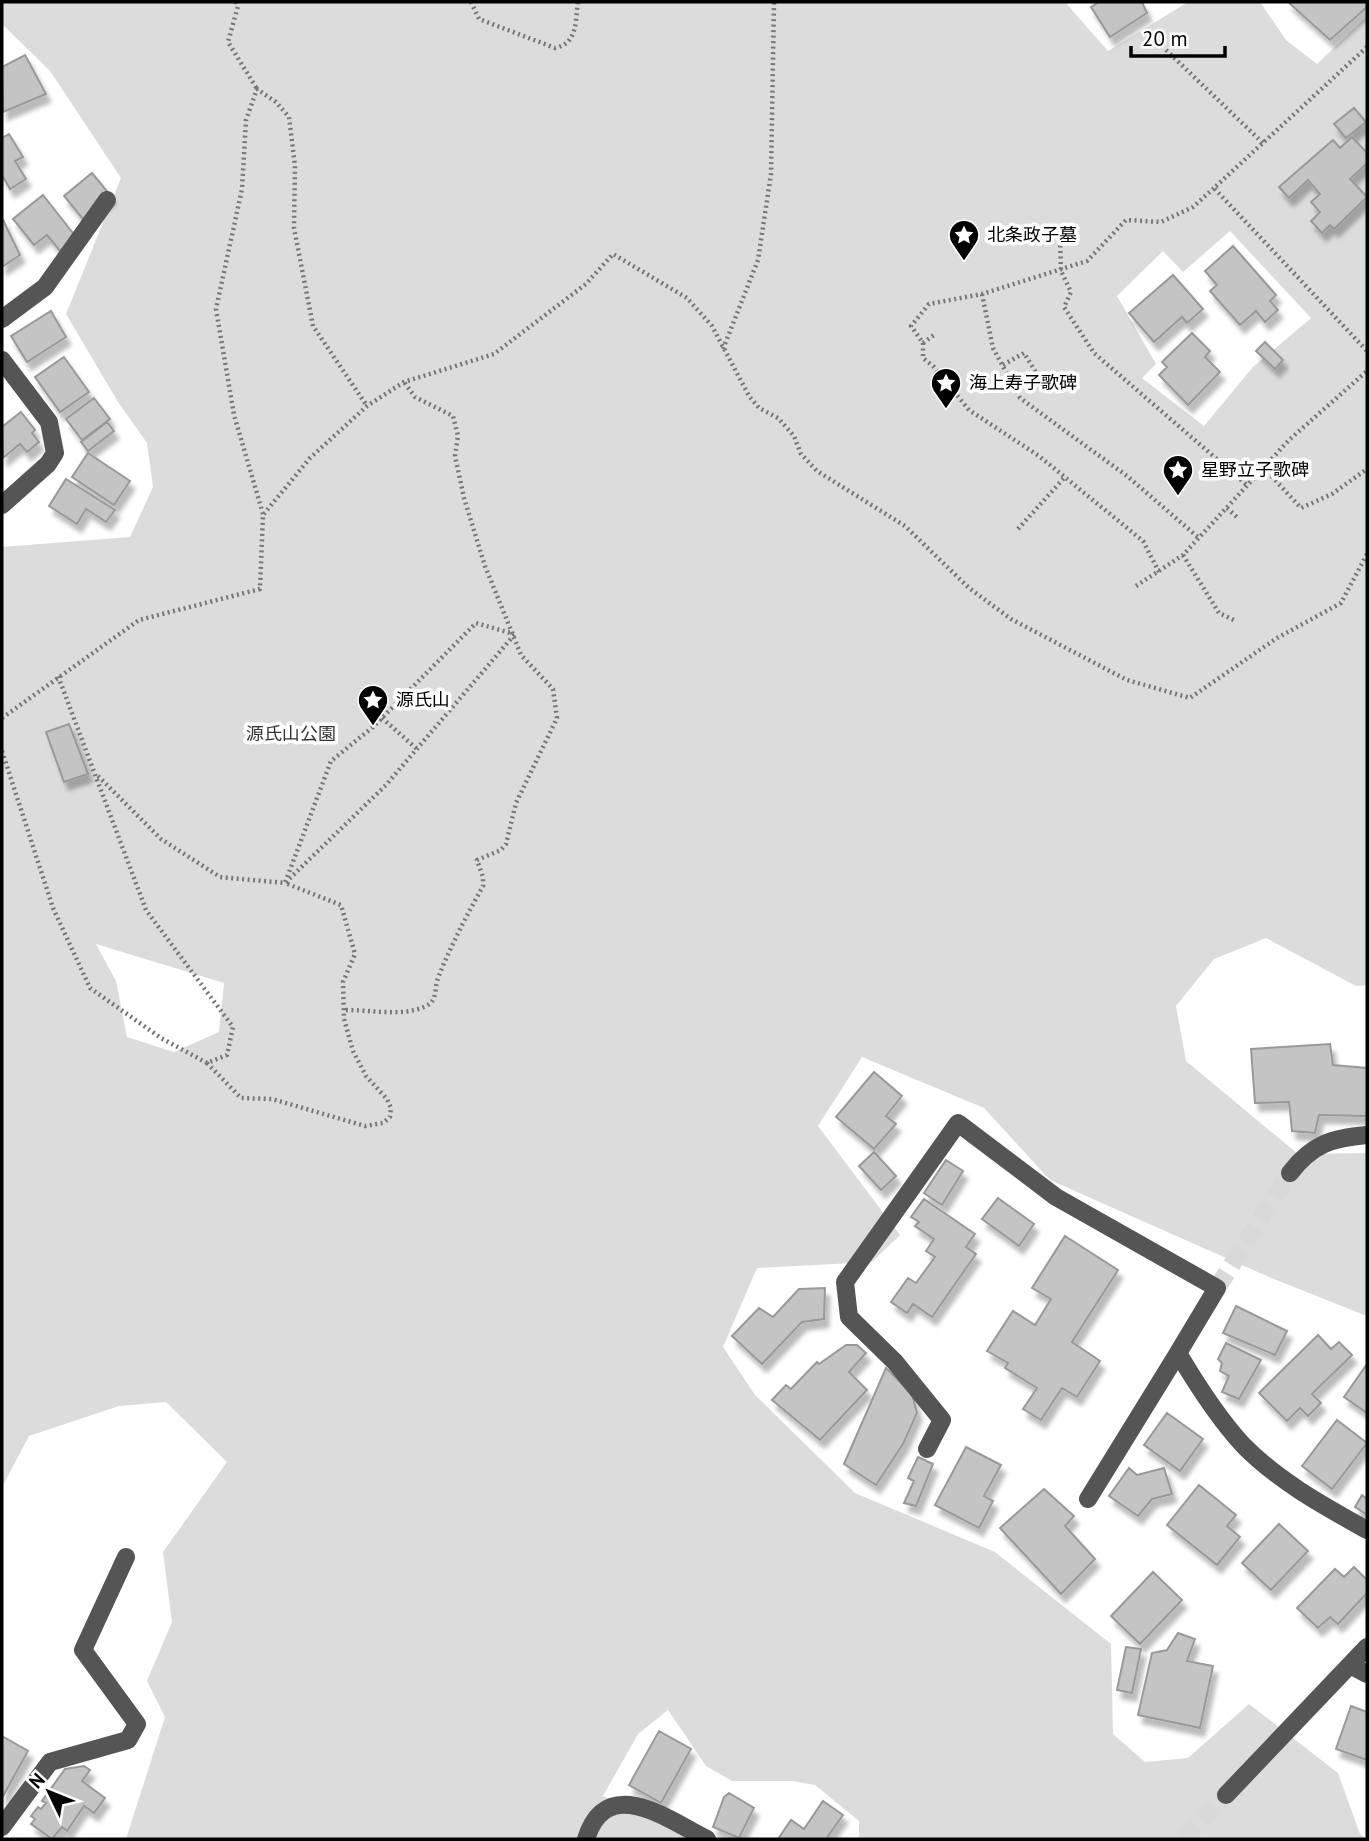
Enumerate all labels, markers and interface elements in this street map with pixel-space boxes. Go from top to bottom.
scale bar [1131,14,1226,58]
text: 20 m [1142,25,1188,52]
place icon: 北条政子墓 [947,218,981,262]
place label: 北条政子墓 [987,223,1077,246]
place icon: 海上寿子歌碑 [929,366,963,410]
place label: 海上寿子歌碑 [969,371,1077,394]
place icon: 星野立子歌碑 [1161,453,1195,497]
place label: 星野立子歌碑 [1201,458,1309,481]
place icon: 源氏山 [356,683,390,727]
place label: 源氏山 [396,688,450,711]
park label: 源氏山公園 [246,722,336,745]
north arrow [14,1757,84,1827]
text: N [24,1768,50,1793]

